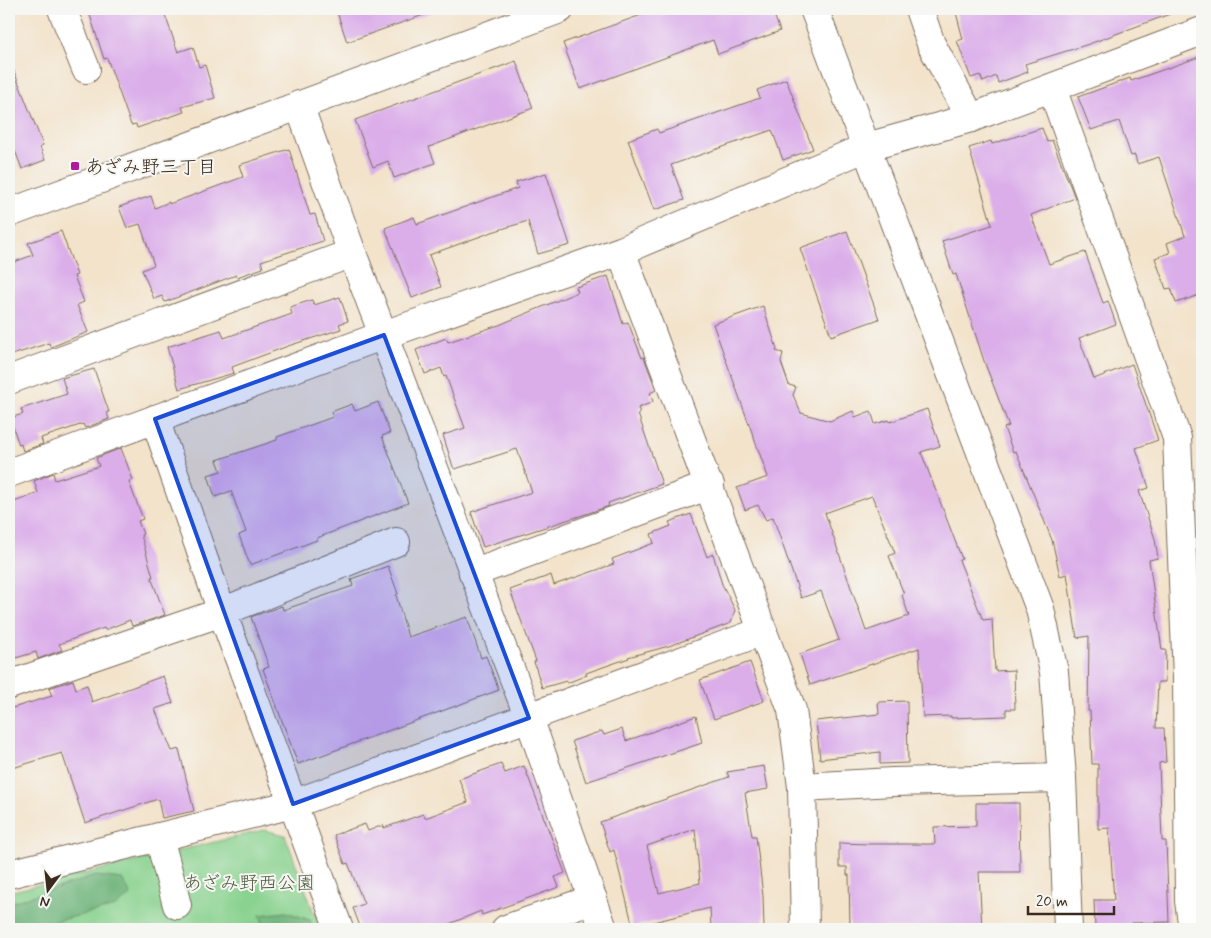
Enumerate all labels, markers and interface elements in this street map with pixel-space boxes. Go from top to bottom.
place label: あざみ野三丁目 [85,155,217,180]
marker: あざみ野三丁目 [69,160,81,172]
north arrow [22,866,72,916]
park label: あざみ野西公園 [183,871,315,896]
scale bar [1028,883,1115,915]
text: N [38,892,52,911]
text: 20 m [1036,892,1068,912]

